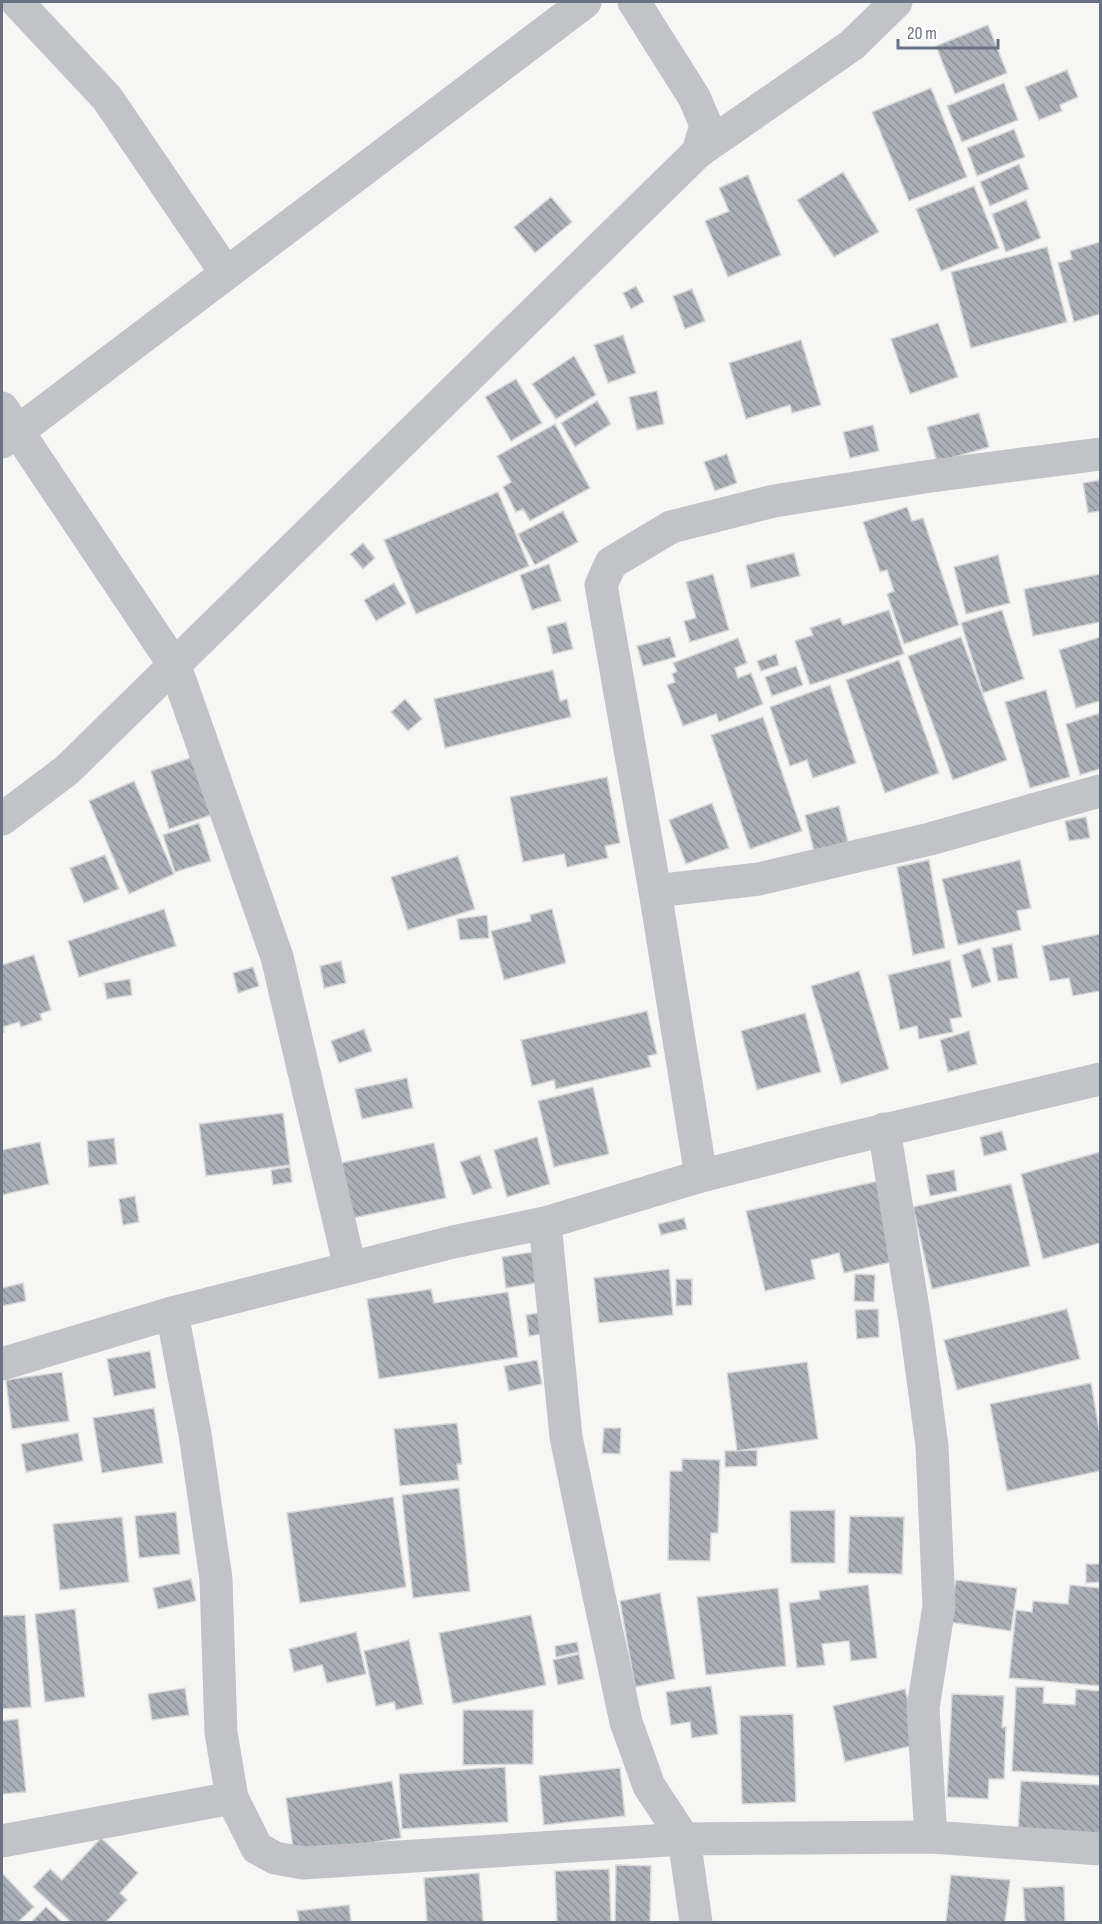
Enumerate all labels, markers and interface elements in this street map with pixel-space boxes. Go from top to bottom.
scale bar [898,12,998,50]
text: 20 m [907,23,937,44]

